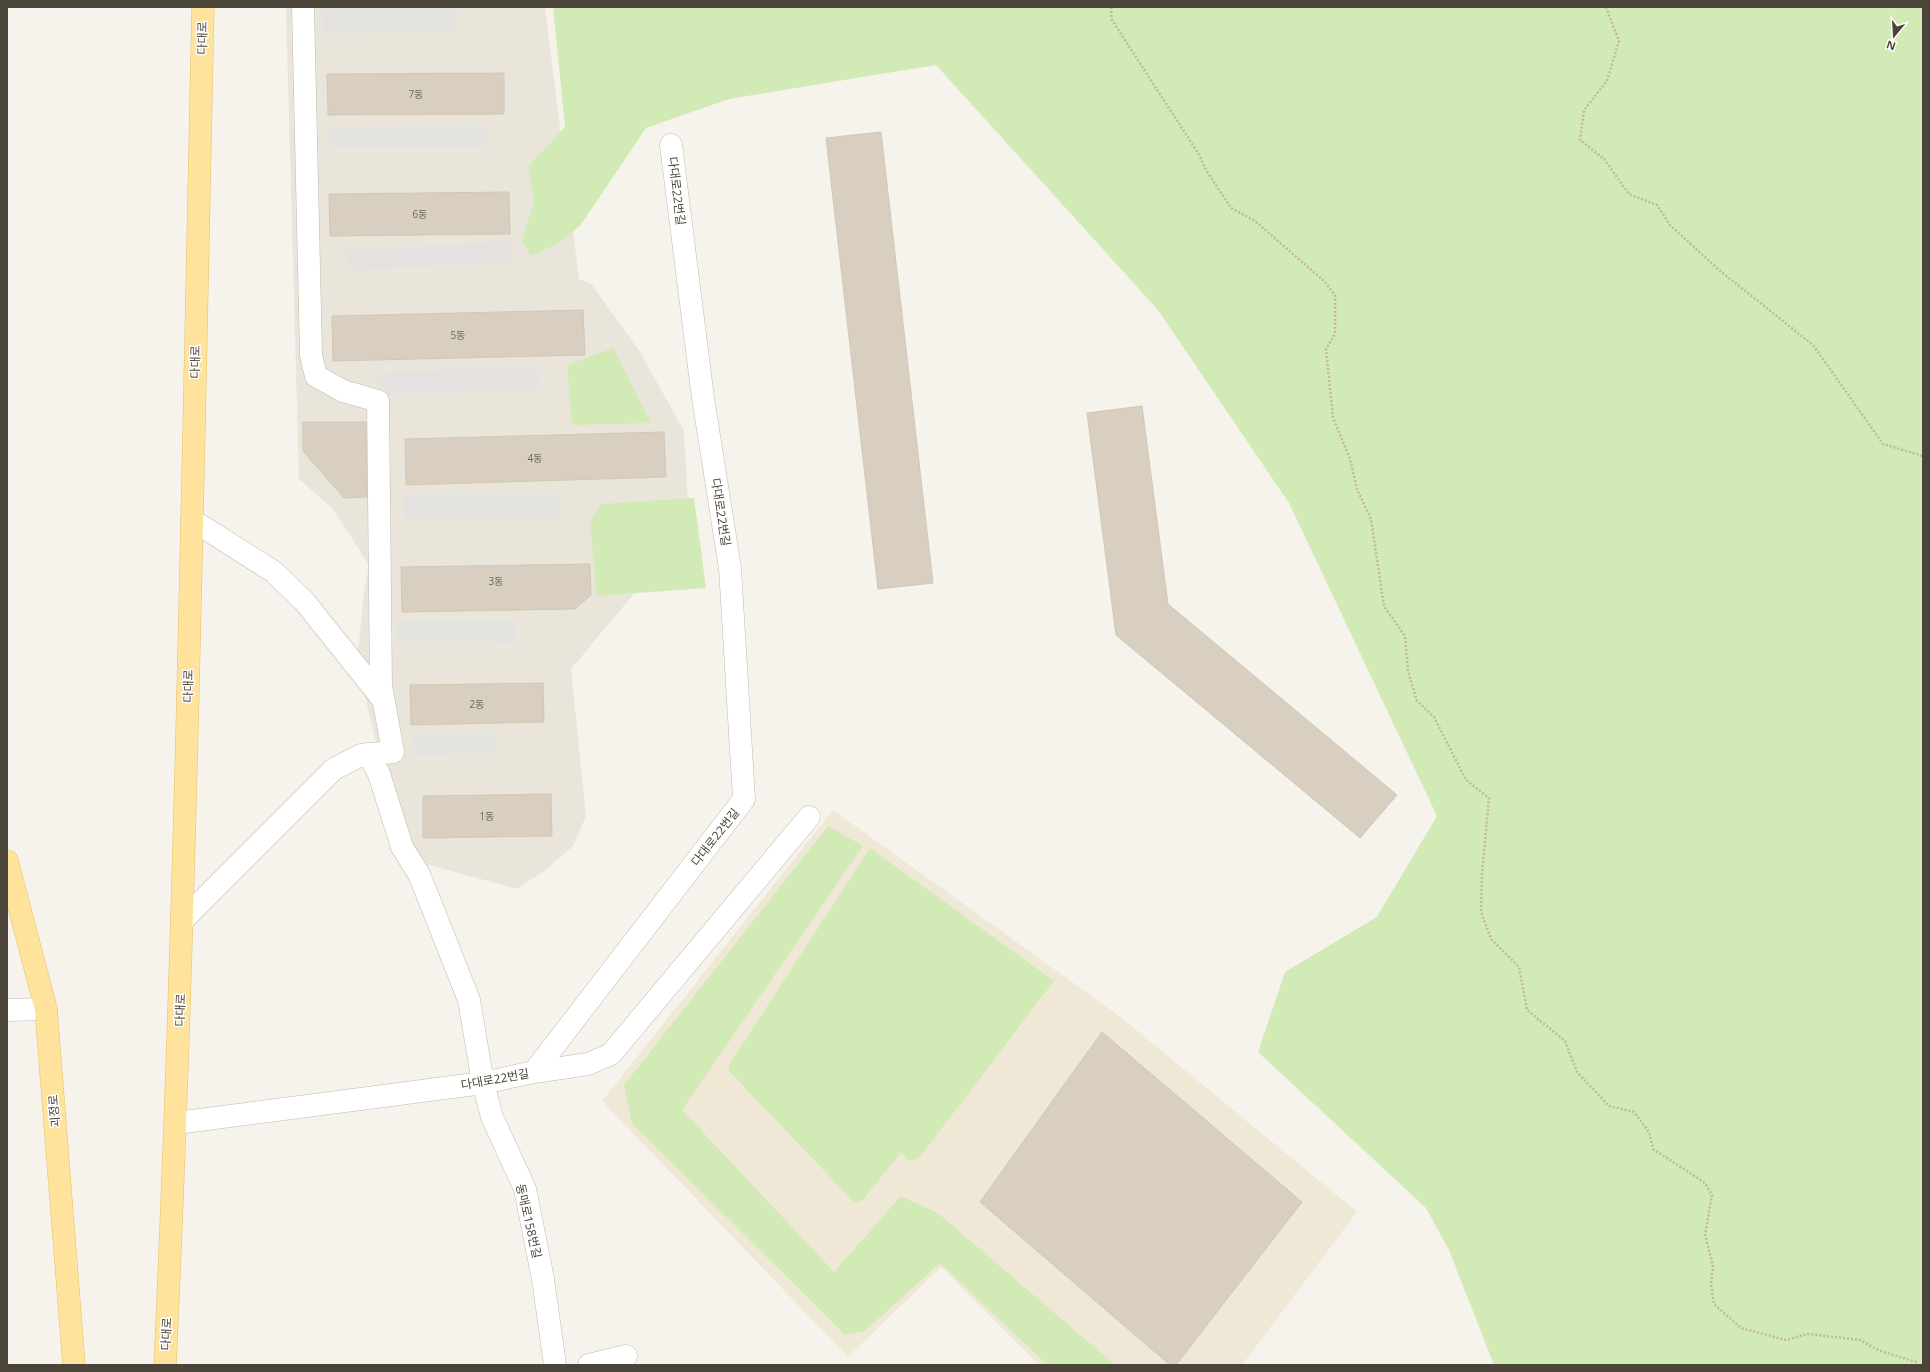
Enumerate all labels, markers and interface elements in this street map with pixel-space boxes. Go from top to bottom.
north arrow [1874,16,1914,56]
street label: 다대로 [193,21,211,55]
text: N [1884,37,1897,55]
house number: 7동 [409,87,423,101]
street label: 다대로22번길 [664,156,690,226]
house number: 6동 [413,207,427,221]
house number: 5동 [451,328,465,342]
street label: 다대로 [186,345,204,379]
house number: 4동 [528,451,542,465]
street label: 다대로22번길 [707,477,735,547]
house number: 3동 [489,574,503,588]
street label: 다대로 [179,669,197,703]
house number: 2동 [470,697,484,711]
street label: 다대로22번길 [687,805,743,869]
house number: 1동 [480,809,494,823]
street label: 다대로 [171,993,189,1027]
street label: 다대로22번길 [460,1065,530,1093]
street label: 괴정로 [44,1094,64,1128]
street label: 동매로158번길 [512,1182,546,1260]
street label: 다대로 [157,1317,175,1351]

